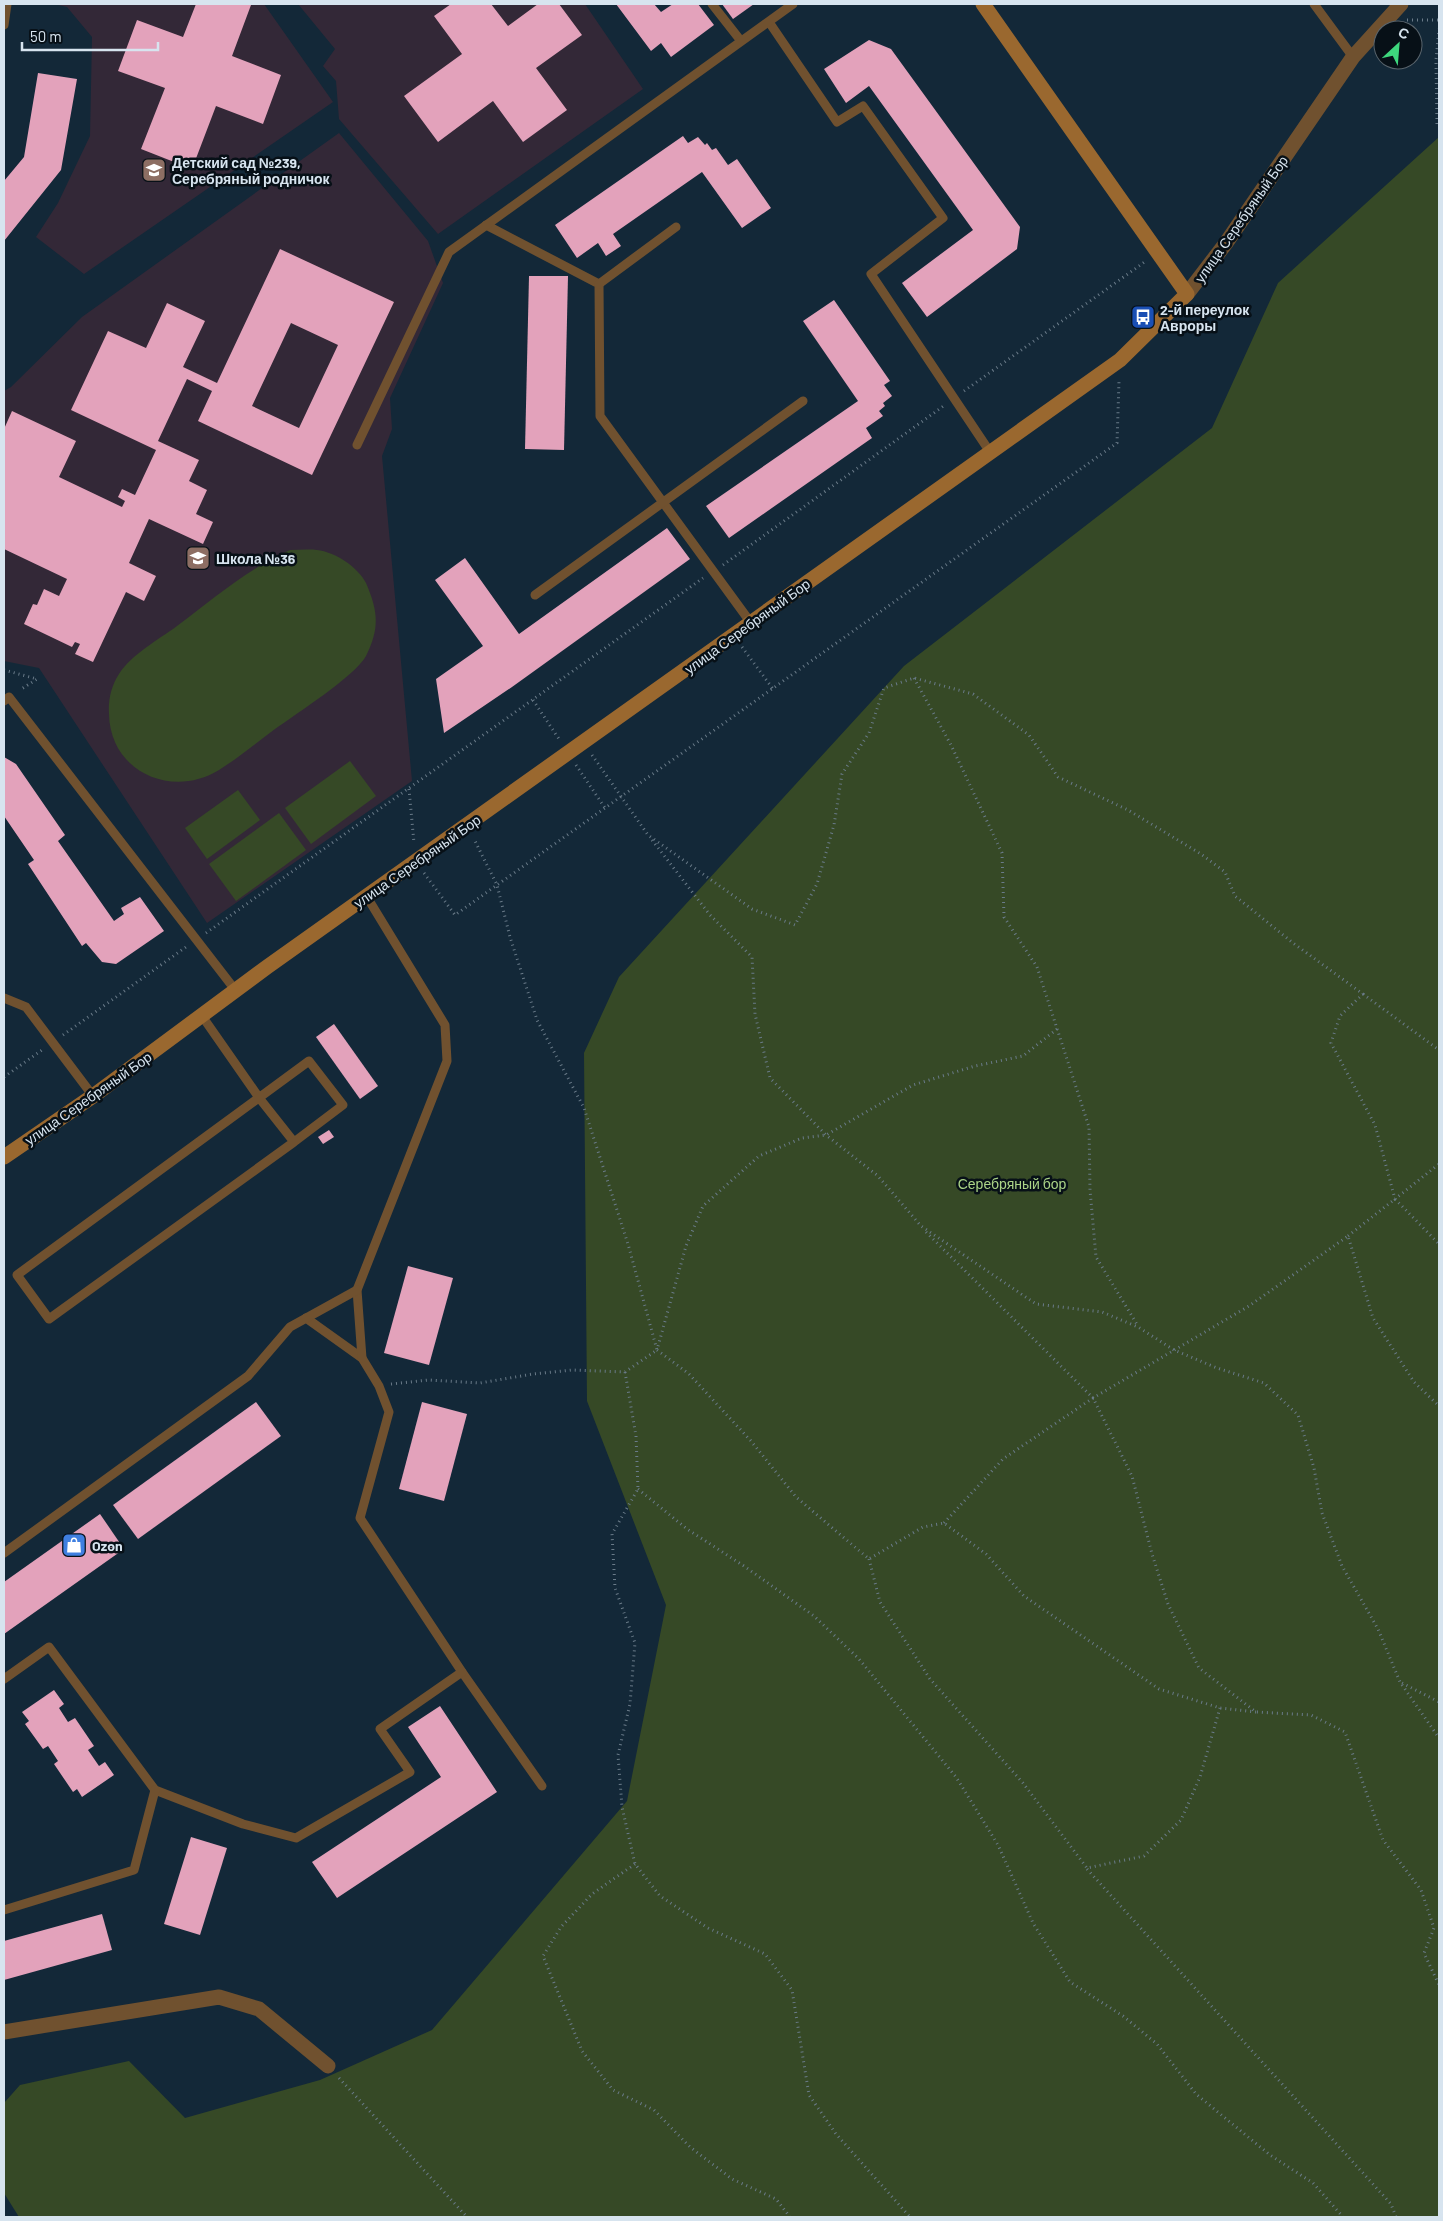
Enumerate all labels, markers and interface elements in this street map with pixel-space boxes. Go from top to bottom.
scale bar [22,20,159,52]
north arrow [1373,20,1423,70]
text: С [1396,23,1412,43]
text: 50 m [30,27,62,45]
street label: улица Серебряный Бор [1191,152,1291,286]
place label: Детский сад №239, Серебряный родничок [172,154,331,187]
school or university icon: Детский сад №239, Серебряный родничок [141,157,167,183]
place label: 2-й переулок Авроры [1160,301,1250,334]
bus stop icon: 2-й переулок Авроры [1130,304,1156,330]
school or university icon: Школа №36 [185,545,211,571]
place label: Школа №36 [216,550,296,567]
street label: улица Серебряный Бор [681,575,813,677]
street label: улица Серебряный Бор [350,811,484,911]
street label: улица Серебряный Бор [21,1048,155,1148]
park label: Серебряный бор [958,1175,1066,1192]
shop icon: Ozon [61,1532,87,1558]
place label: Ozon [92,1537,123,1554]

